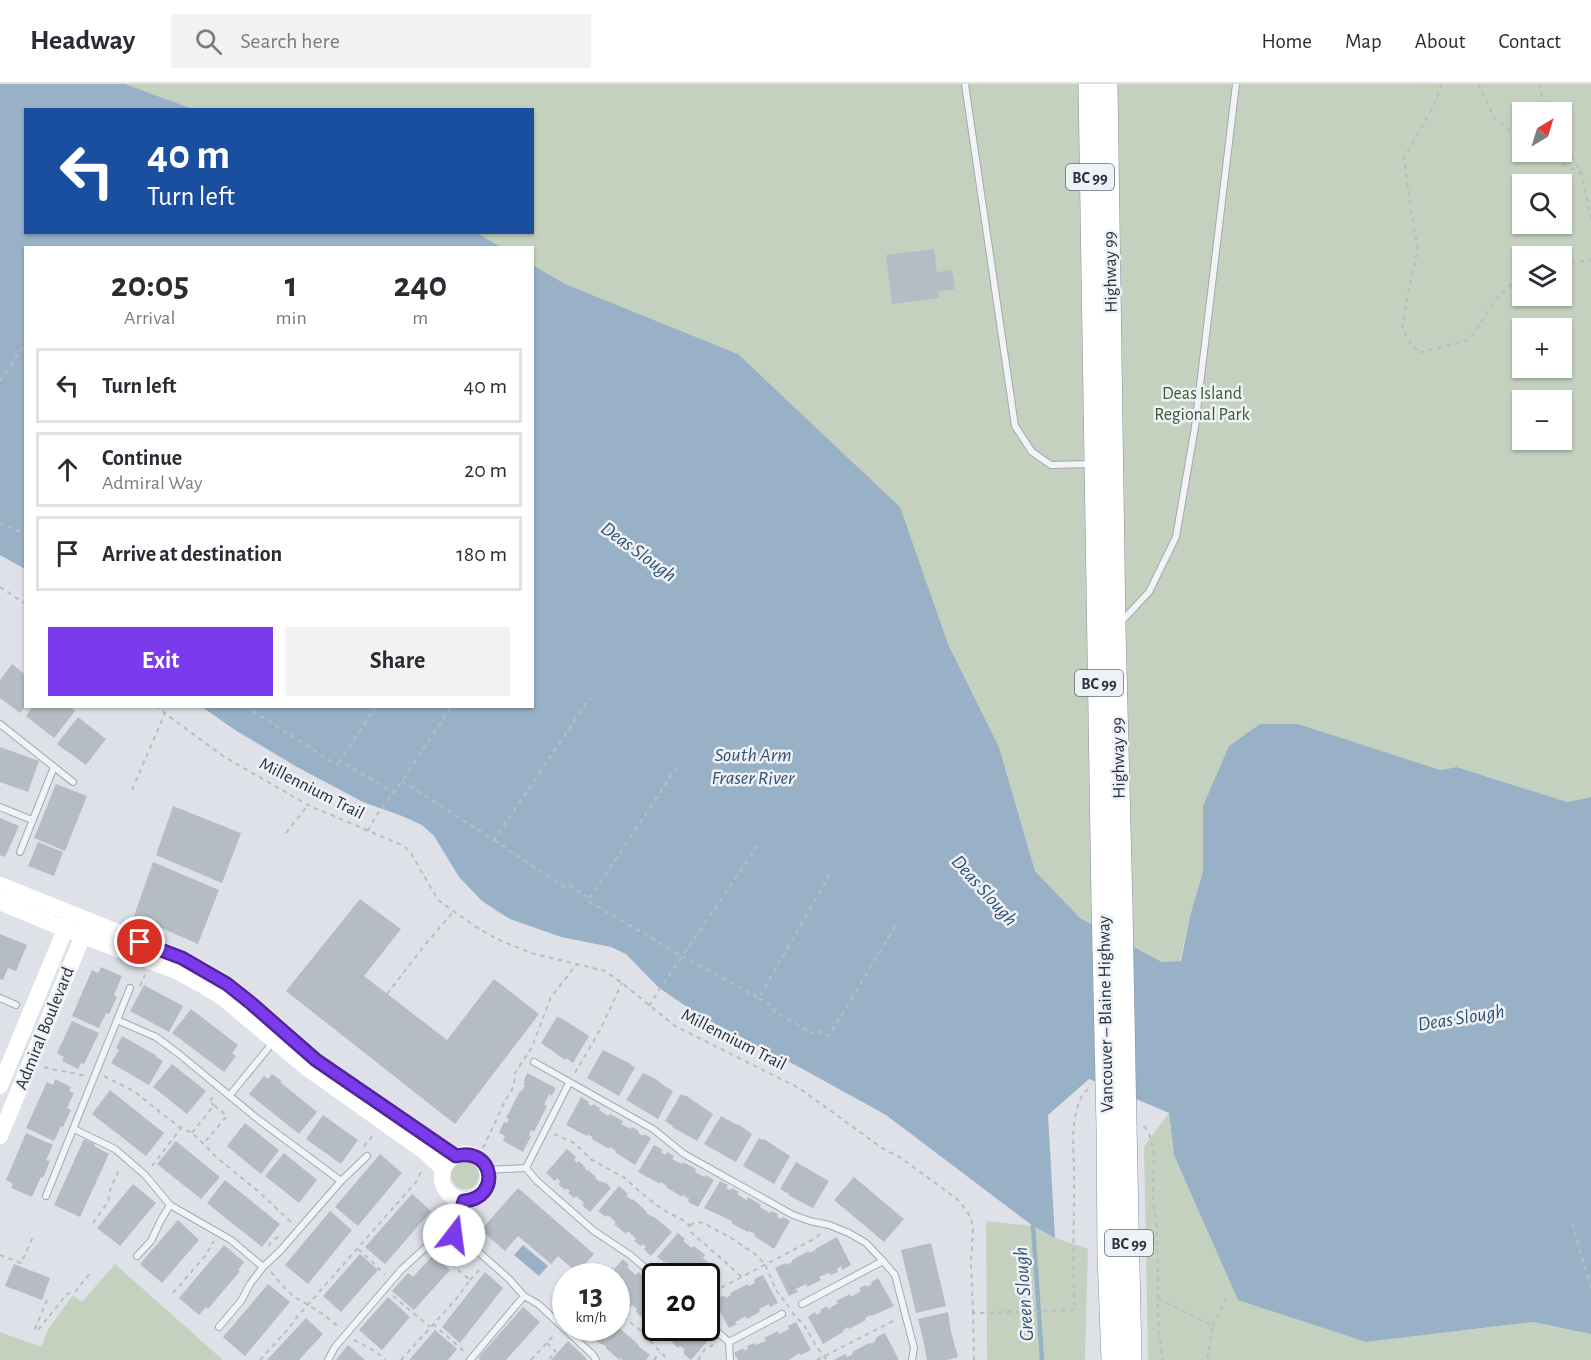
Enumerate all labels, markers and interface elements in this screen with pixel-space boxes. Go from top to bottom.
search box [171,14,591,68]
icon: search [192,25,225,58]
text: Headway [30,27,135,55]
text: Search here [240,30,340,52]
text: Home [1261,31,1312,52]
text: Map [1345,31,1382,52]
text: About [1415,31,1465,52]
text: Contact [1498,31,1561,52]
north arrow [1512,102,1572,162]
map controls [1512,102,1572,450]
icon: left [48,132,126,210]
text: 40 m [147,134,230,176]
road number: BC 99 [1066,164,1114,190]
button: search [1512,174,1572,234]
text: Turn left [147,183,235,210]
street label: Highway 99 [1101,231,1121,313]
button: layers [1512,246,1572,306]
text: 20:05 [111,267,189,303]
text: 1 [285,267,298,303]
text: 240 [393,267,447,303]
text: Arrival [124,308,176,328]
text: min [276,308,307,328]
text: m [412,308,428,328]
button: + [1512,318,1572,378]
icon: left [51,369,84,402]
text: Turn left [102,375,176,397]
text: 40 m [464,375,507,397]
park label: Deas Island Regional Park [1154,385,1250,424]
button: − [1512,390,1572,450]
text: Continue [102,447,182,469]
icon: ahead [51,453,84,486]
text: 20 m [464,459,507,481]
text: Admiral Way [102,473,202,493]
water label: Deas Slough [597,518,680,586]
icon: arrive [51,537,84,570]
text: Arrive at destination [102,543,282,565]
text: 180 m [456,543,507,565]
button: Exit [48,627,273,696]
button: Share [285,627,510,696]
road number: BC 99 [1075,670,1123,696]
street label: Highway 99 [1109,717,1129,799]
water label: South Arm Fraser River [711,745,795,788]
street label: Millennium Trail [256,755,367,823]
water label: Deas Slough [948,851,1021,930]
street label: Vancouver – Blaine Highway [1095,915,1117,1112]
pin [114,916,165,967]
icon: arrive [123,925,156,958]
street label: Admiral Boulevard [12,965,78,1092]
water label: Deas Slough [1416,1001,1506,1035]
street label: Millennium Trail [678,1006,789,1074]
position arrow [422,1203,486,1267]
road number: BC 99 [1105,1230,1153,1256]
water label: Green Slough [1011,1246,1037,1342]
speed limit sign: 20 [642,1263,720,1341]
text: 13 [579,1280,603,1310]
text: km/h [576,1310,606,1325]

